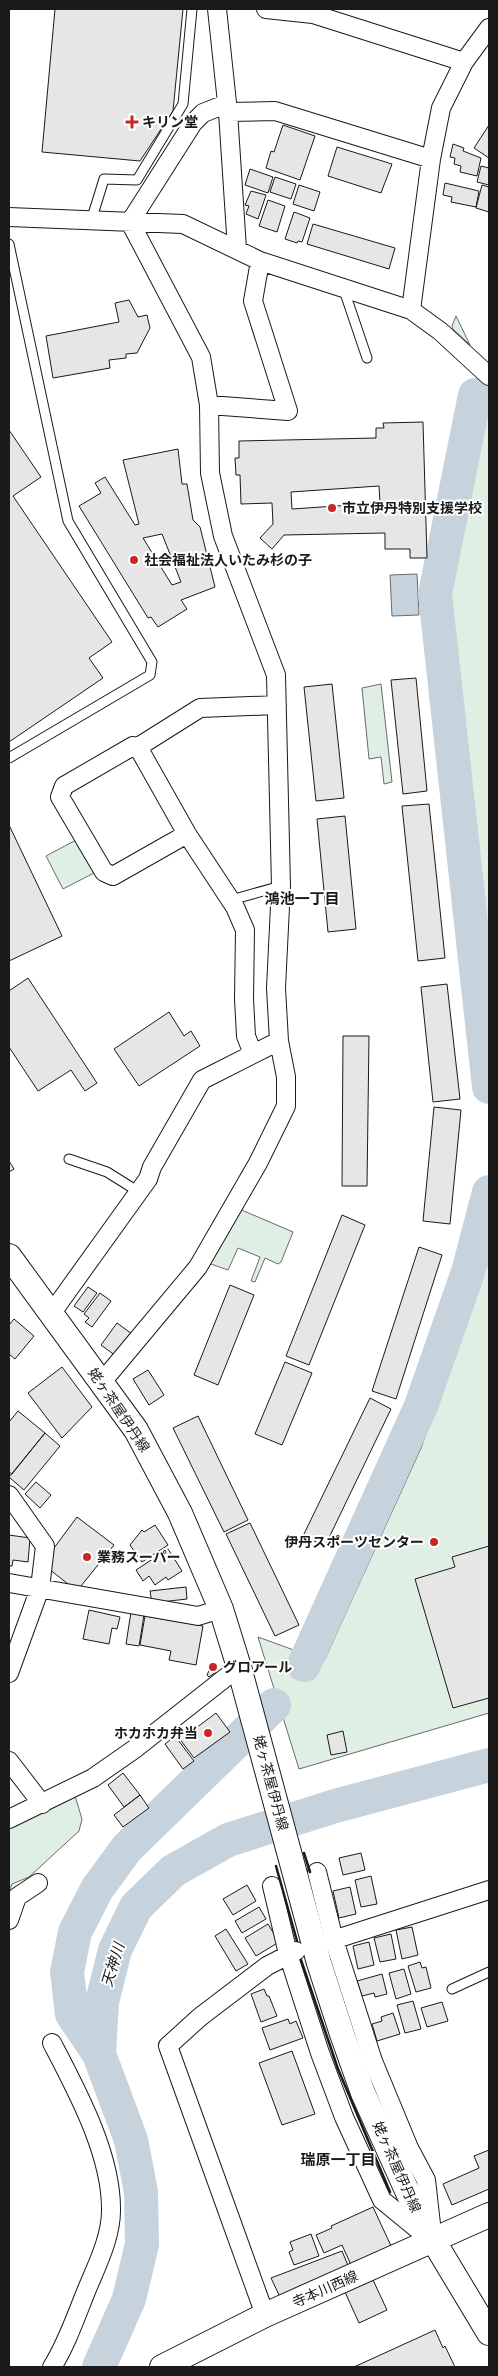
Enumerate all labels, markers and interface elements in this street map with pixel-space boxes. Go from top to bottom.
place label: キリン堂 [142,114,198,130]
marker: キリン堂 [126,116,138,128]
place label: 市立伊丹特別支援学校 [342,500,482,516]
marker: 市立伊丹特別支援学校 [326,502,338,514]
place label: 社会福祉法人いたみ杉の子 [144,552,312,568]
marker: 社会福祉法人いたみ杉の子 [128,554,140,566]
district label: 鴻池一丁目 [264,890,340,908]
street label: 姥ヶ茶屋伊丹線 [85,1365,153,1455]
place label: 伊丹スポーツセンター [284,1534,424,1550]
marker: 伊丹スポーツセンター [428,1536,440,1548]
place label: 業務スーパー [97,1549,181,1565]
marker: 業務スーパー [81,1551,93,1563]
place label: グロアール [223,1659,292,1675]
marker: グロアール [207,1661,219,1673]
place label: ホカホカ弁当 [114,1725,198,1741]
marker: ホカホカ弁当 [202,1727,214,1739]
street label: 姥ヶ茶屋伊丹線 [251,1734,291,1832]
water label: 天神川 [98,1939,129,1989]
street label: 姥ヶ茶屋伊丹線 [370,2119,424,2215]
district label: 瑞原一丁目 [300,2151,376,2169]
street label: 寺本川西線 [290,2267,360,2311]

